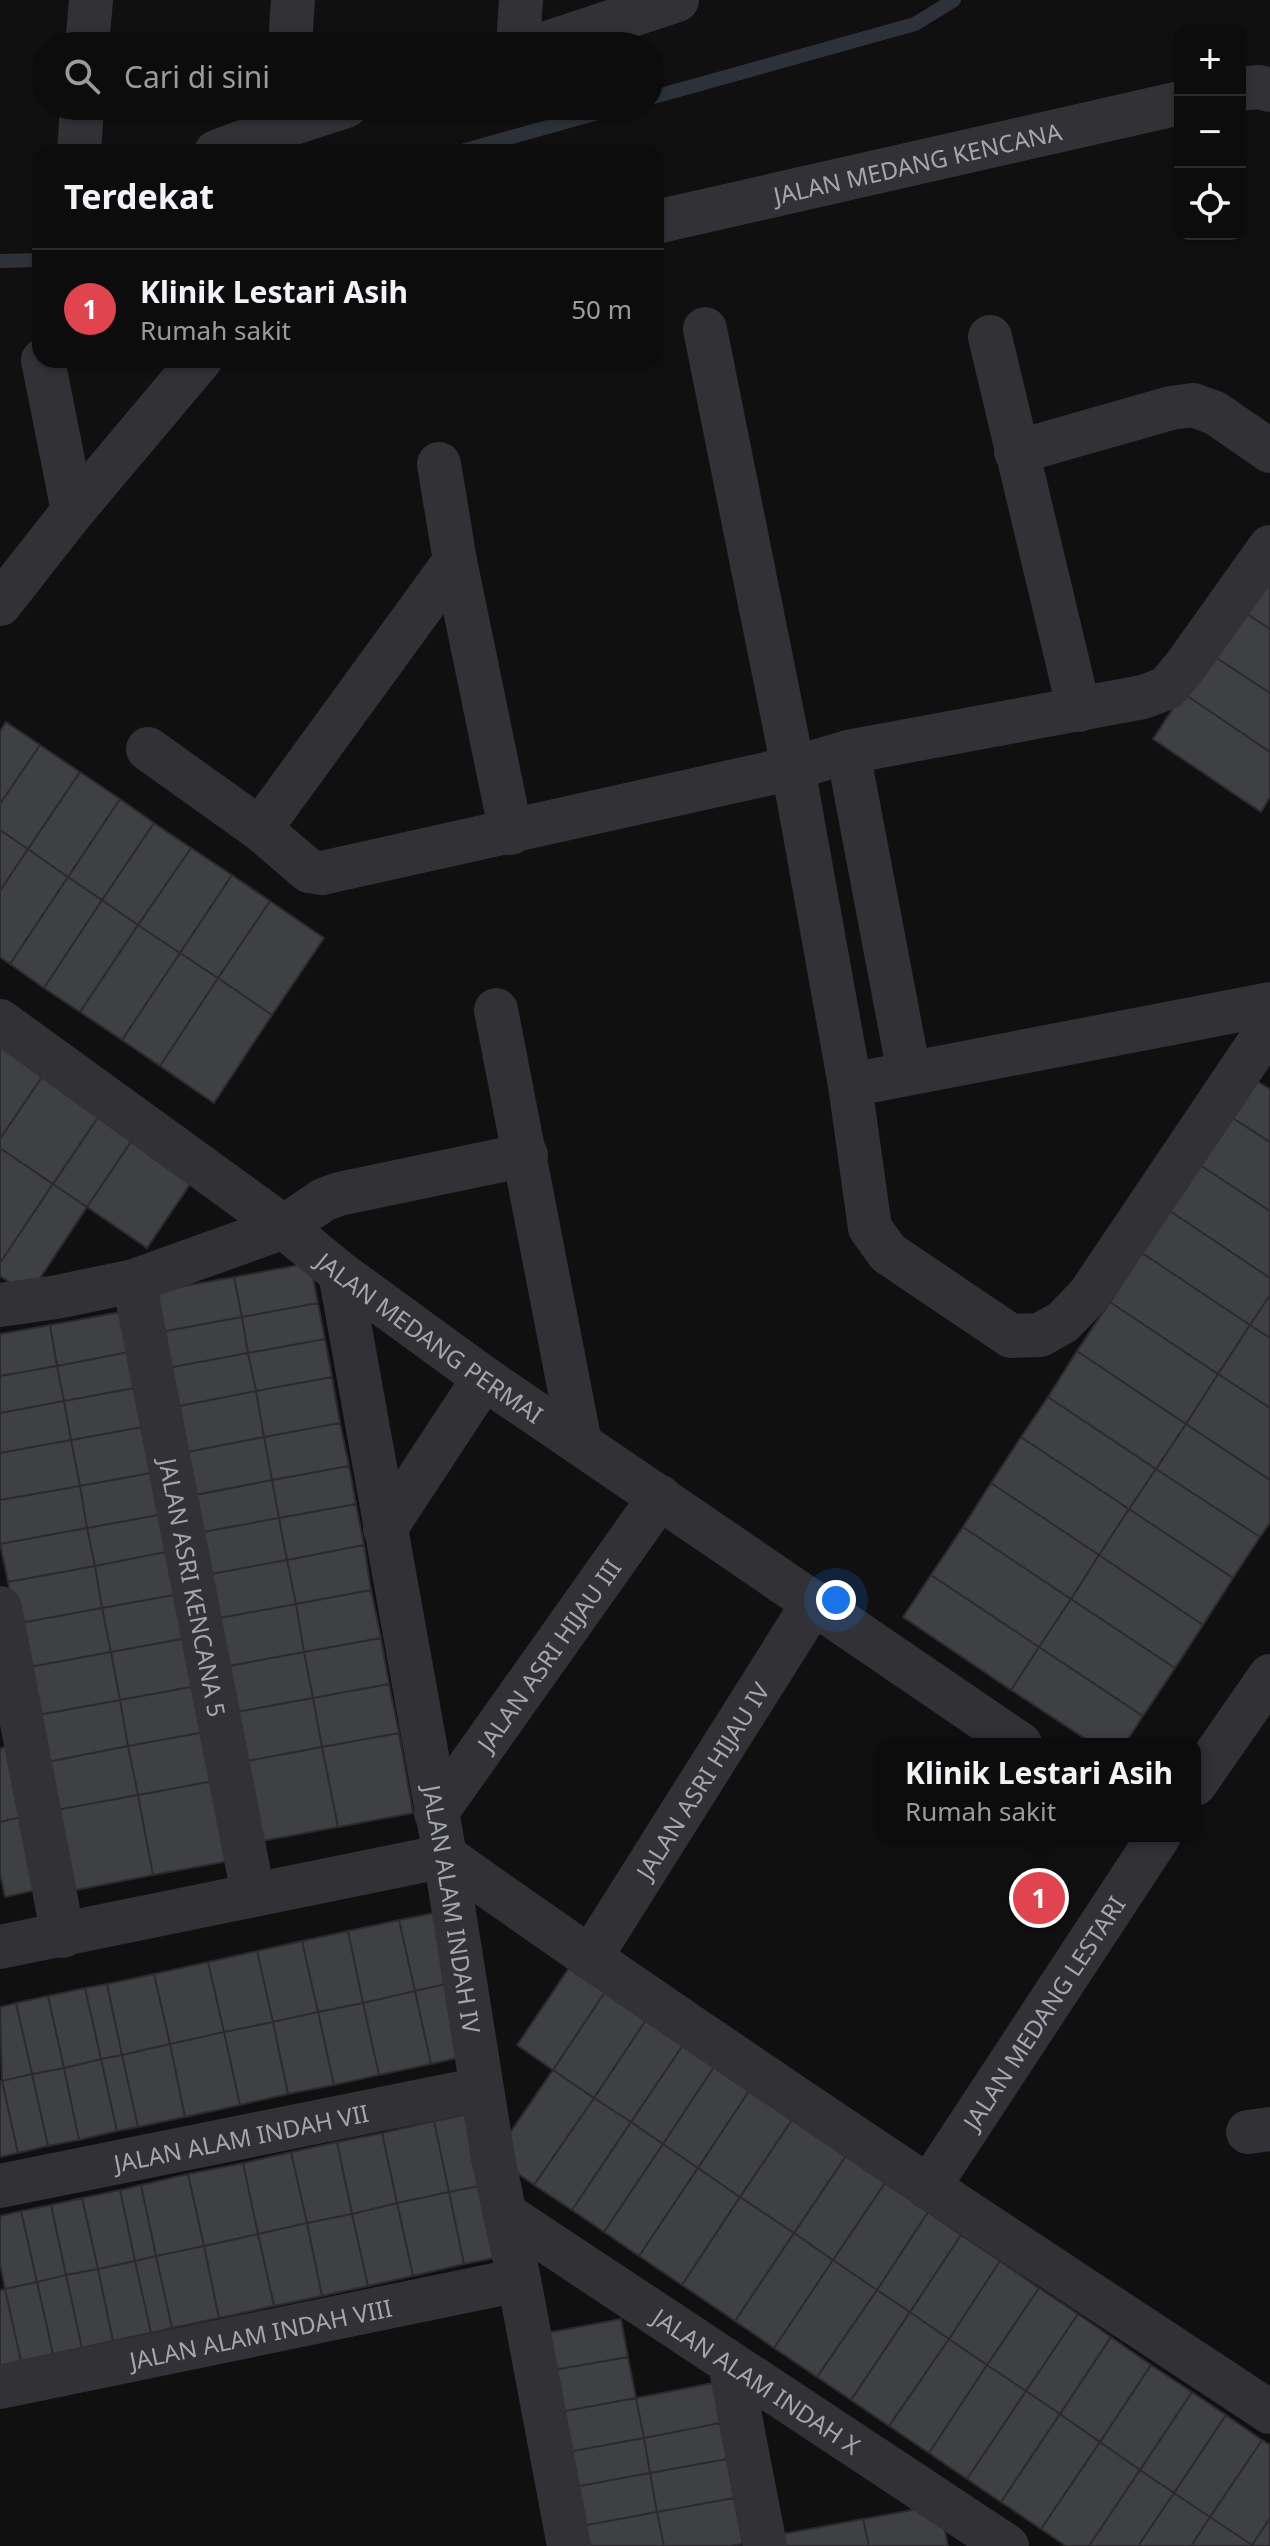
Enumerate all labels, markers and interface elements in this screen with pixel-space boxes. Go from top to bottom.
map controls [1174,24,1246,240]
button: + [1174,24,1246,96]
search box [32,32,664,120]
icon: search [60,54,104,98]
text: Cari di sini [124,56,270,97]
button: − [1174,96,1246,168]
street label: JALAN MEDANG KENCANA [768,114,1065,212]
button: locate [1174,168,1246,240]
text: Terdekat [64,173,214,219]
text: Klinik Lestari Asih [140,271,408,312]
text: 1 [83,291,97,327]
text: 50 m [571,291,632,327]
text: Rumah sakit [140,312,291,348]
street label: JALAN MEDANG PERMAI [308,1243,550,1430]
street label: JALAN ASRI KENCANA 5 [152,1453,235,1719]
street label: JALAN ASRI HIJAU III [468,1552,628,1759]
your location [816,1580,856,1620]
street label: JALAN ASRI HIJAU IV [627,1675,776,1887]
popup [877,1738,1201,1842]
text: Klinik Lestari Asih [905,1752,1173,1793]
street label: JALAN ALAM INDAH IV [416,1780,490,2036]
text: Rumah sakit [905,1793,1056,1829]
pin: 1 [1013,1868,1065,1928]
street label: JALAN MEDANG LESTARI [953,1889,1132,2137]
street label: JALAN ALAM INDAH VII [109,2095,371,2180]
street label: JALAN ALAM INDAH VIII [124,2290,395,2377]
street label: JALAN ALAM INDAH X [645,2299,867,2461]

